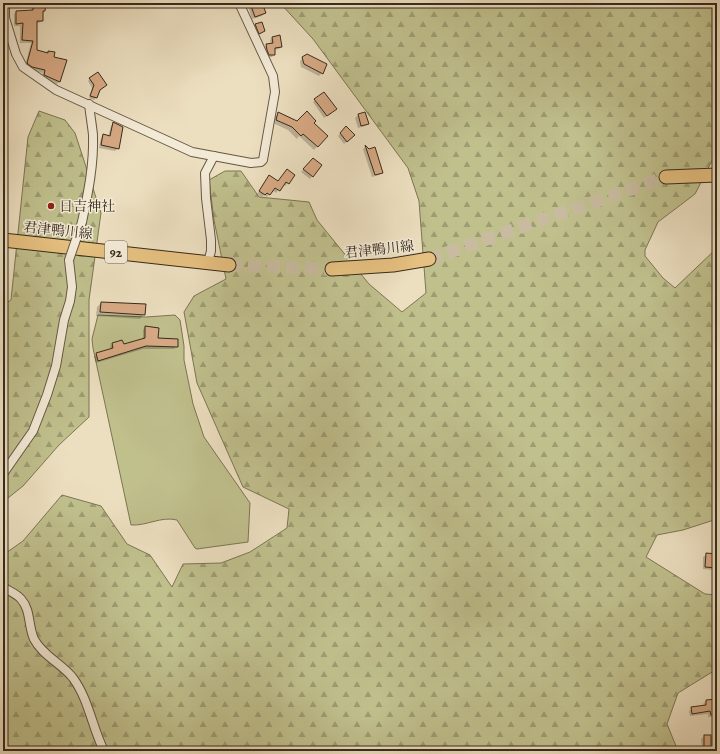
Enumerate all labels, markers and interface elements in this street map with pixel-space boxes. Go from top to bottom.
place label: 日吉神社 [59,197,115,216]
marker: 日吉神社 [46,201,56,211]
street label: 君津鴨川線 [22,217,94,244]
street label: 君津鴨川線 [343,236,415,263]
road number: 92 [105,241,127,263]

